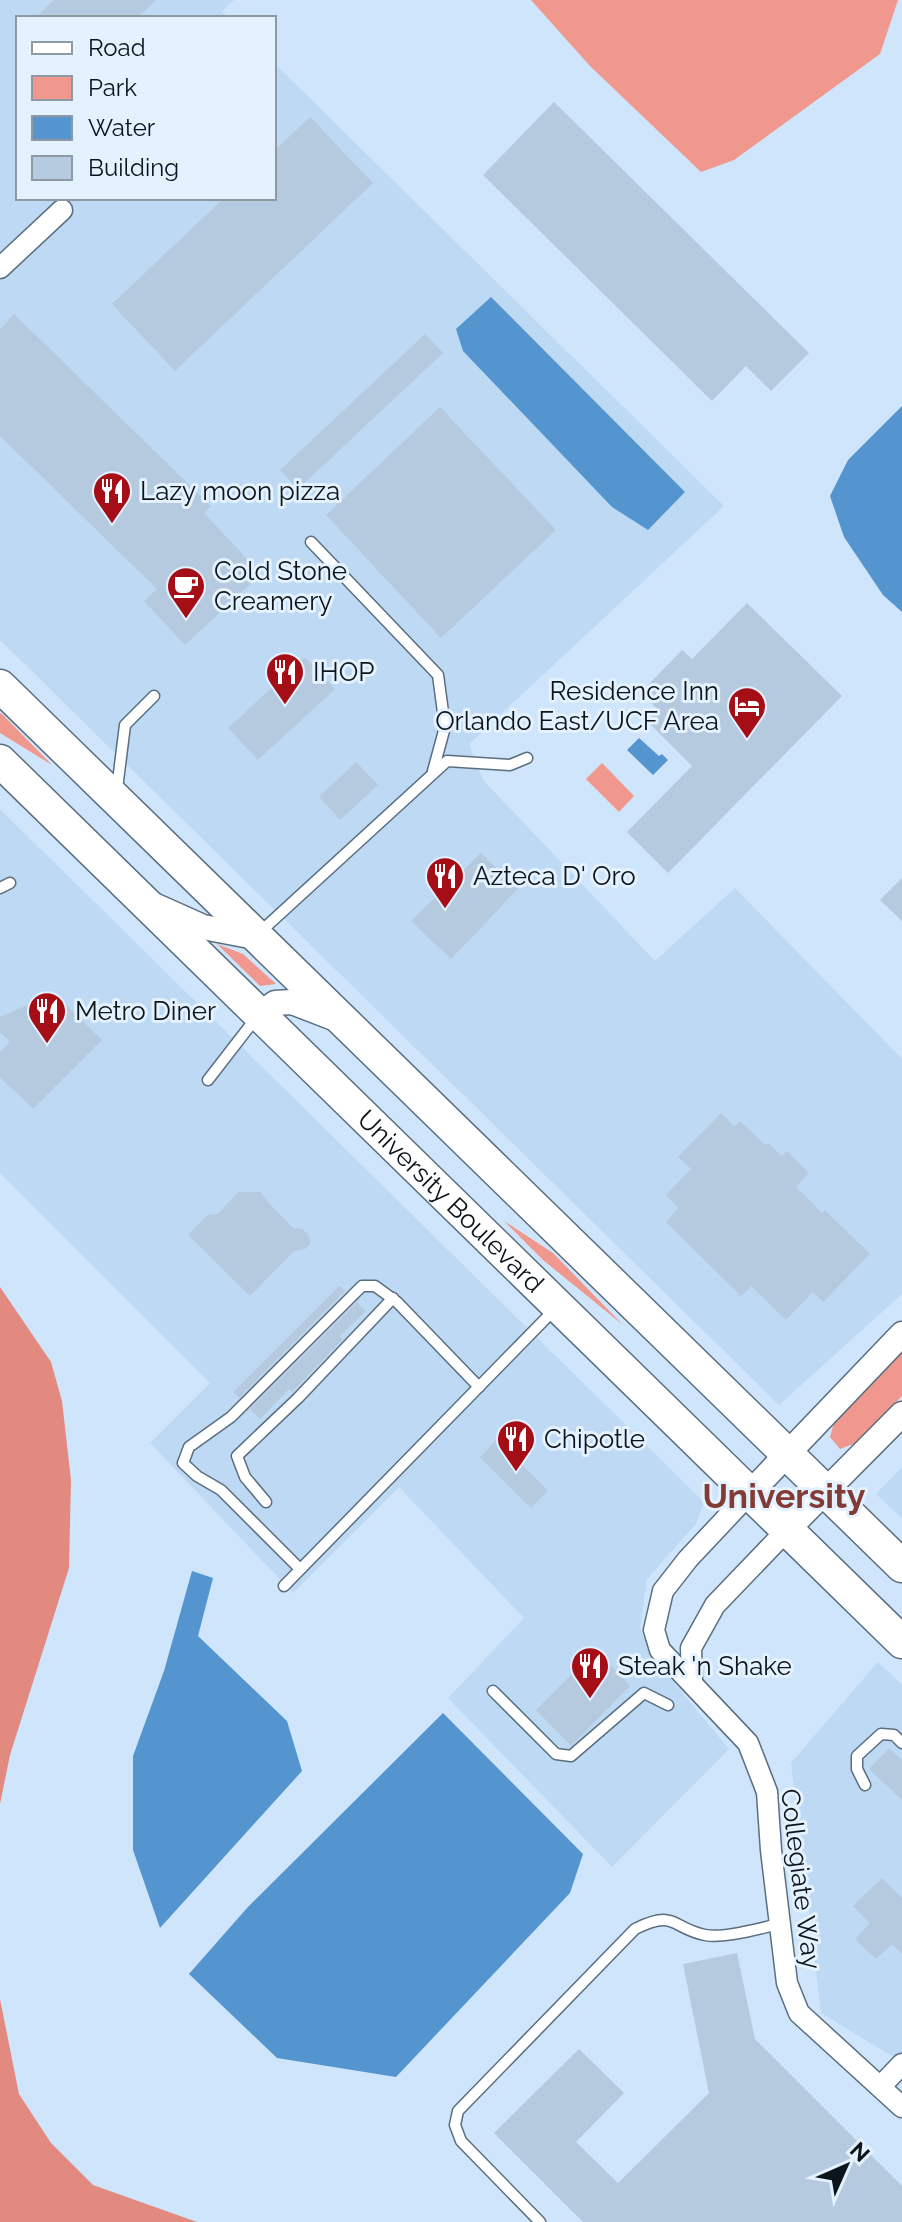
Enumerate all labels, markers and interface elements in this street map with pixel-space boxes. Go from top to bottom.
legend [16,16,276,200]
text: Road [88,33,146,62]
text: Park [88,73,137,102]
text: Water [88,113,156,142]
text: Building [88,153,179,182]
restaurant icon: Lazy moon pizza [91,470,133,525]
place label: Lazy moon pizza [140,476,340,506]
place label: Cold Stone Creamery [214,556,347,616]
cafe icon: Cold Stone Creamery [165,565,207,620]
restaurant icon: IHOP [264,651,306,706]
place label: IHOP [313,657,374,687]
place label: Residence Inn Orlando East/UCF Area [435,676,719,736]
hotel icon: Residence Inn Orlando East/UCF Area [726,685,768,740]
restaurant icon: Azteca D' Oro [424,855,466,910]
place label: Azteca D' Oro [473,861,636,891]
restaurant icon: Metro Diner [26,990,68,1045]
place label: Metro Diner [75,996,216,1026]
street label: University Boulevard [351,1104,550,1299]
restaurant icon: Chipotle [495,1418,537,1473]
place label: Chipotle [544,1424,645,1454]
district label: University [702,1476,866,1516]
restaurant icon: Steak 'n Shake [569,1645,611,1700]
place label: Steak 'n Shake [618,1651,792,1681]
street label: Collegiate Way [775,1787,827,1971]
north arrow [806,2126,886,2206]
text: N [845,2137,875,2167]

